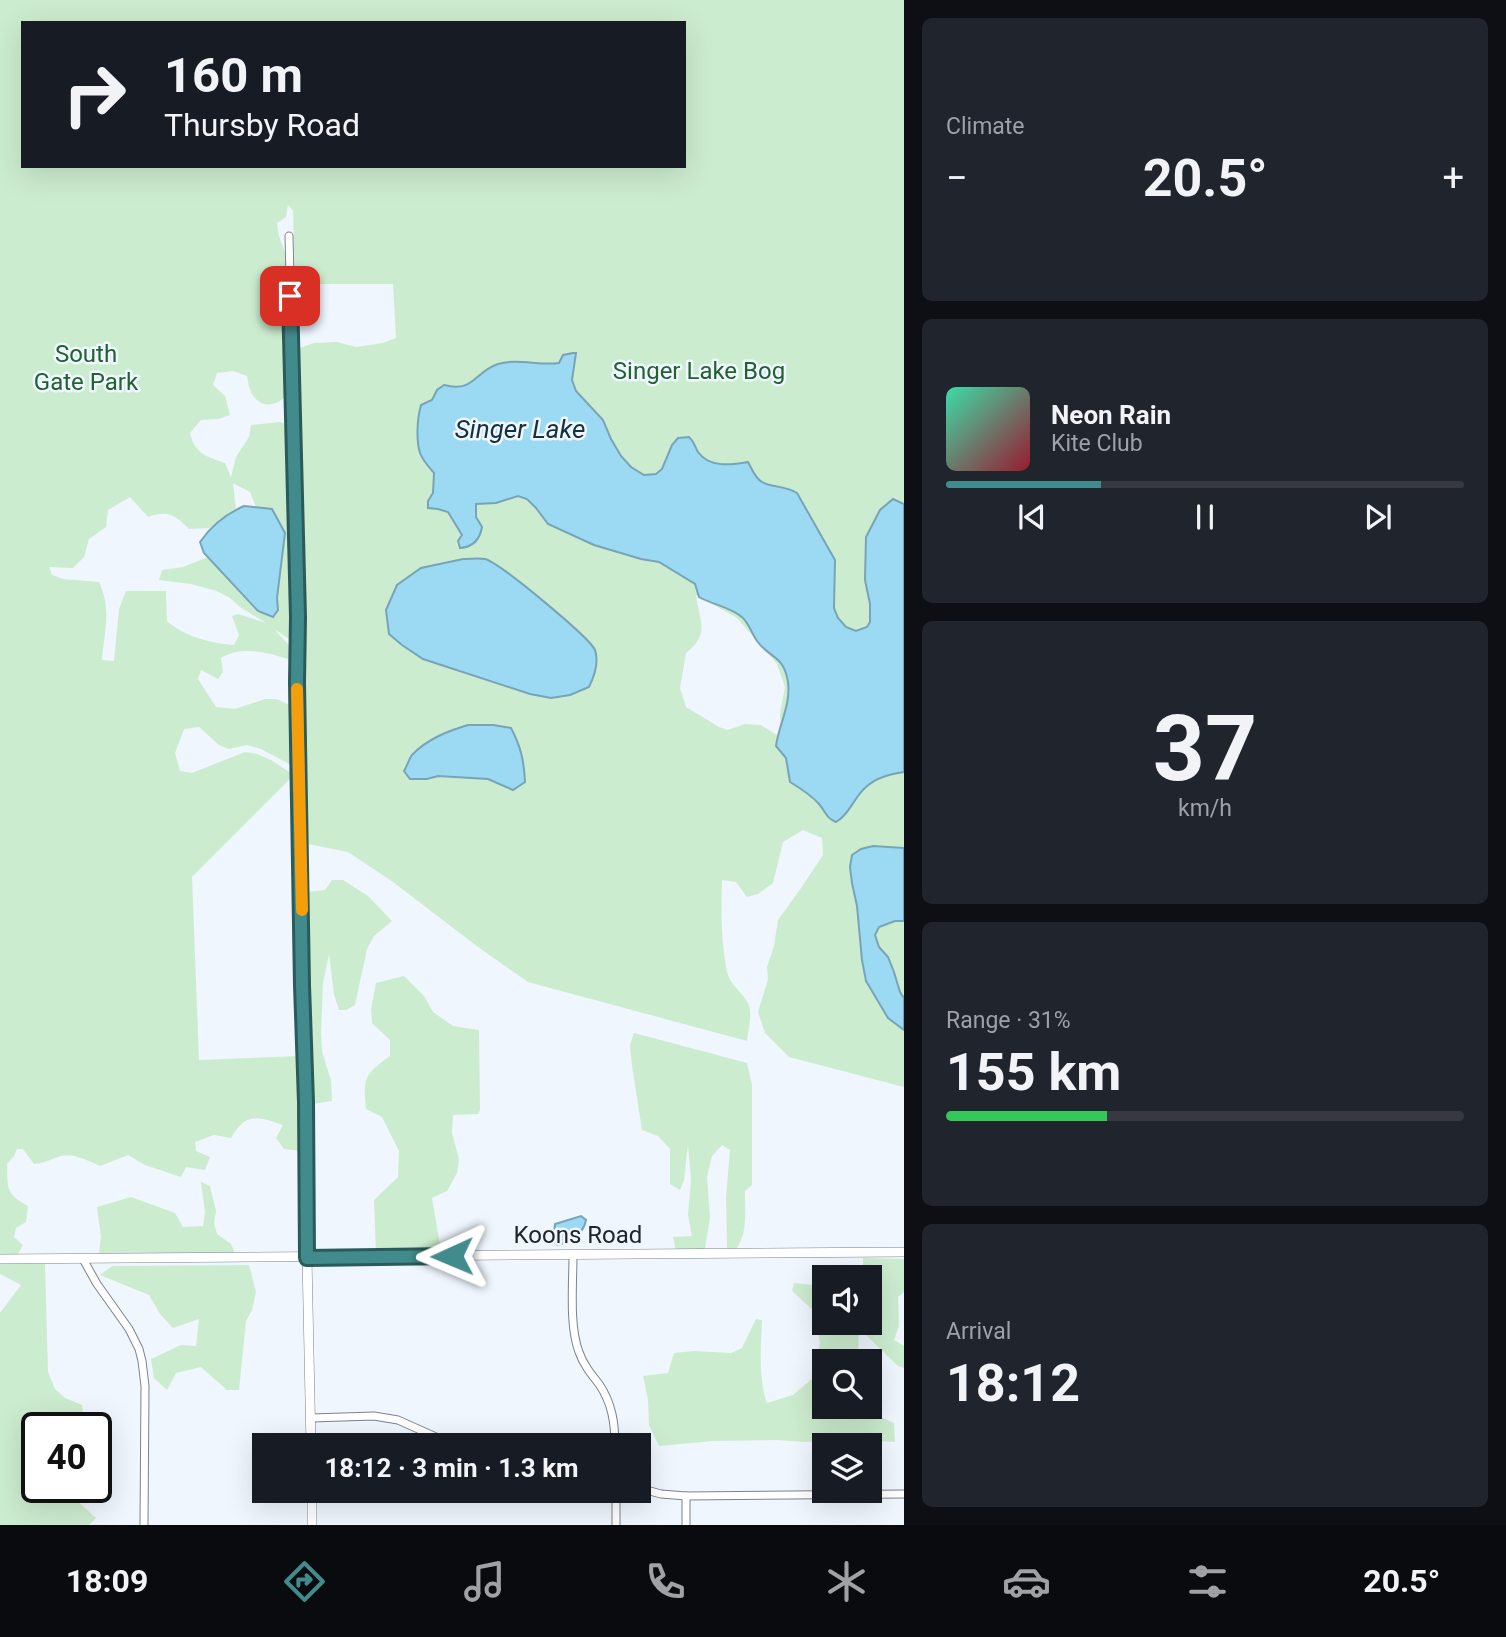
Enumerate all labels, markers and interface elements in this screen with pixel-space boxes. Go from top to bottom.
text: 160 m [164,47,303,104]
icon: right [49,49,140,140]
text: Thursby Road [164,106,360,144]
text: Climate [946,113,1025,140]
text: 20.5° [1143,148,1268,209]
text: − [946,156,968,200]
text: + [1442,156,1464,200]
pin [260,266,320,326]
icon: arrive [271,277,309,315]
park label: South Gate Park [34,340,139,396]
park label: Singer Lake Bog [613,357,785,385]
text: Neon Rain [1051,400,1171,430]
water label: Singer Lake [455,414,585,444]
text: Kite Club [1051,430,1143,457]
icon: previous [1013,498,1051,536]
icon: pause [1186,498,1224,536]
icon: next [1359,498,1397,536]
text: 37 [1153,696,1257,802]
text: km/h [1178,795,1232,822]
text: Range · 31% [946,1007,1071,1034]
text: 155 km [946,1042,1121,1103]
position arrow [415,1219,489,1293]
street label: Koons Road [514,1221,642,1249]
map controls [812,1265,882,1503]
button: sound [812,1265,882,1335]
text: Arrival [946,1318,1011,1345]
button: search [812,1349,882,1419]
text: 18:12 [946,1353,1080,1414]
speed limit sign: 40 [21,1412,112,1503]
button: layers [812,1433,882,1503]
text: 18:12 · 3 min · 1.3 km [324,1453,579,1483]
icon: directions [280,1557,329,1606]
icon: music [460,1557,509,1606]
icon: phone [641,1557,690,1606]
icon: climate [822,1557,871,1606]
icon: car [1002,1557,1051,1606]
icon: filters [1183,1557,1232,1606]
text: 18:09 [66,1562,148,1600]
text: 20.5° [1363,1562,1440,1600]

